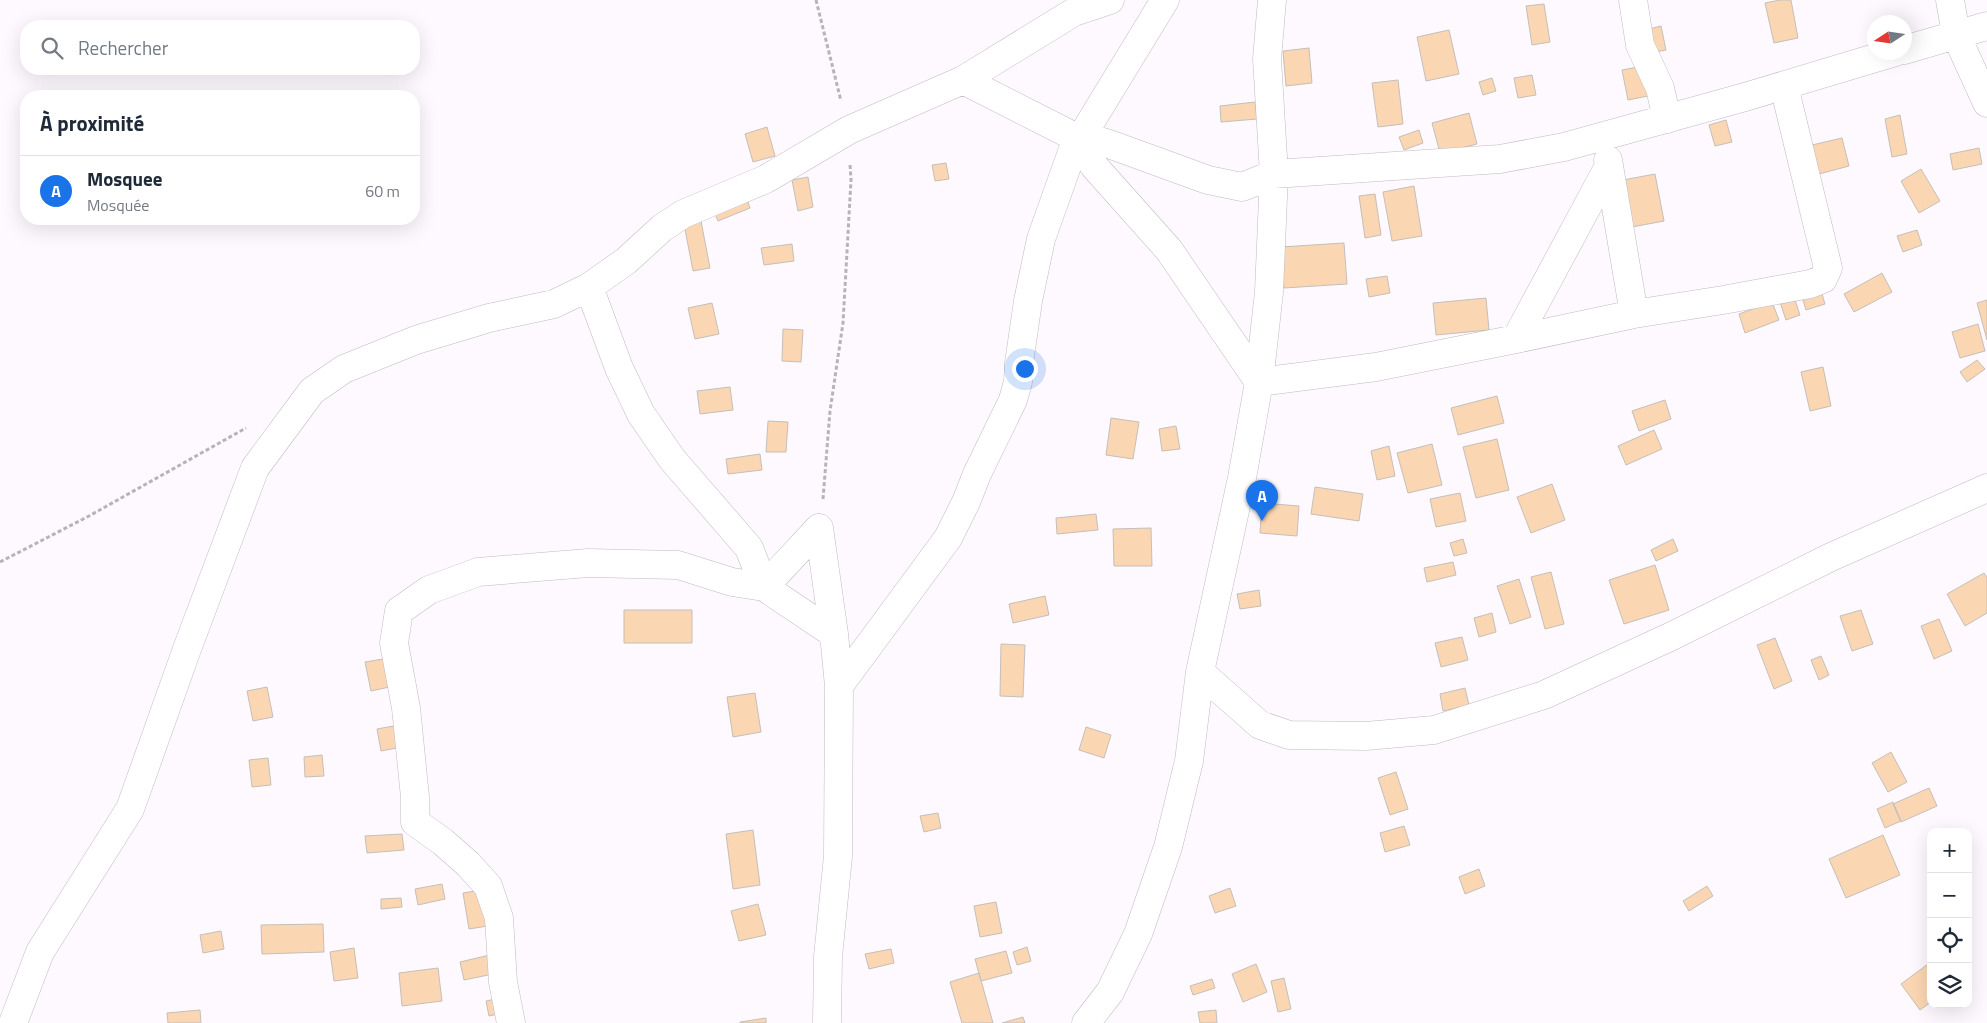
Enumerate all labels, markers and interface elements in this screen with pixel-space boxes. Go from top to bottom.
north arrow [1867,15,1912,60]
search box [20,20,420,75]
text: Rechercher [78,33,168,62]
icon: search [38,34,66,62]
text: À proximité [40,107,144,139]
text: Mosquee [87,164,162,193]
text: A [51,179,61,203]
text: 60 m [365,179,400,203]
text: Mosquée [87,193,149,217]
your location [1012,356,1038,382]
pin: A [1246,480,1278,521]
map controls [1927,828,1972,1008]
button: + [1927,828,1972,873]
button: − [1927,873,1972,918]
button: locate [1927,918,1972,963]
button: layers [1927,963,1972,1008]

